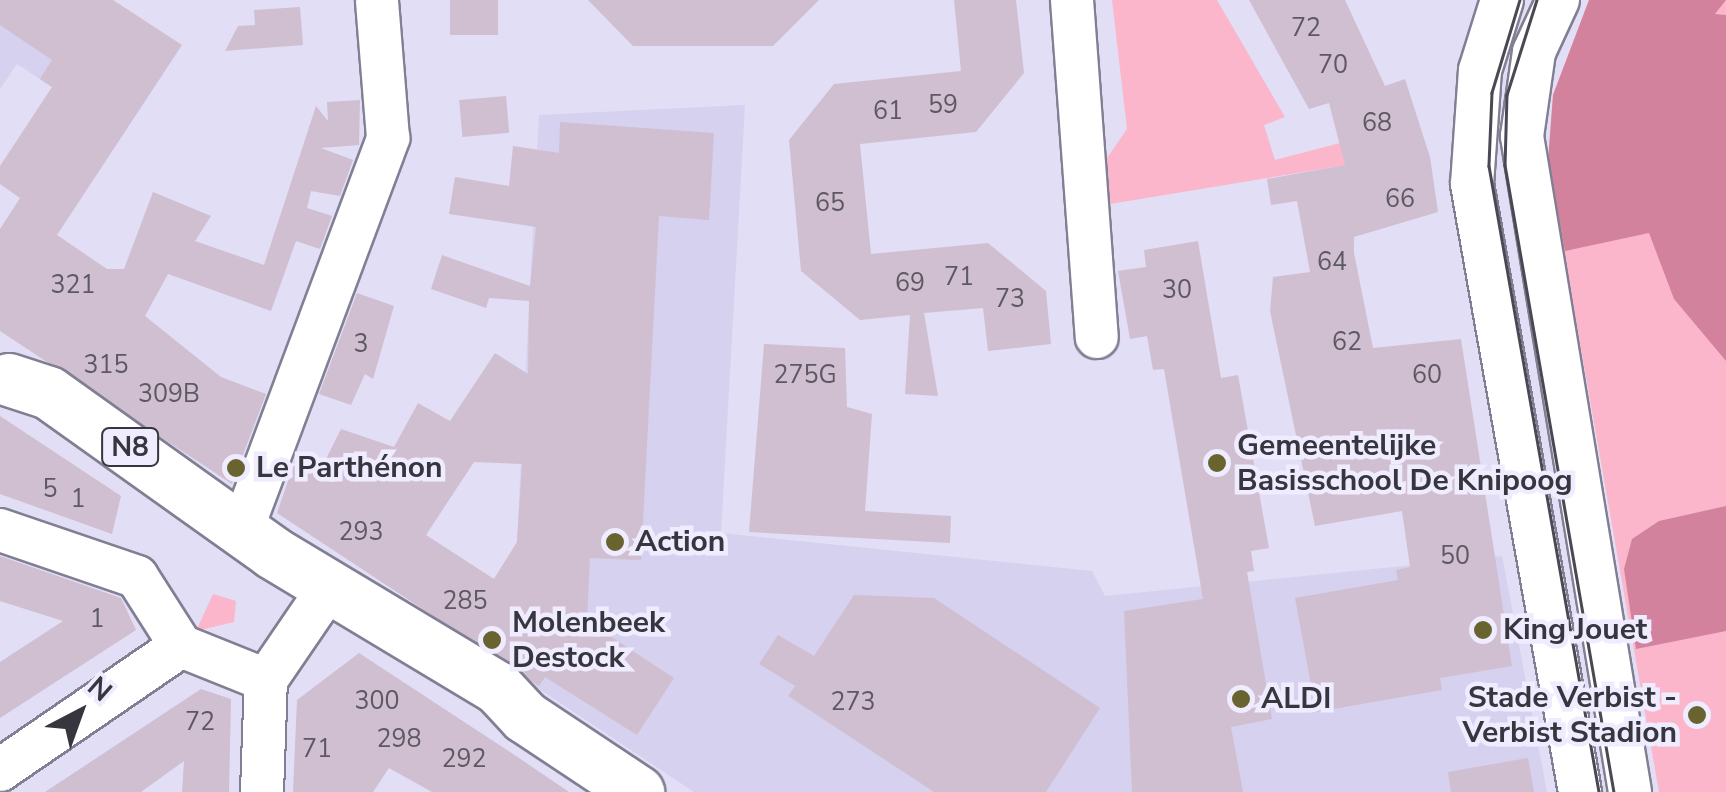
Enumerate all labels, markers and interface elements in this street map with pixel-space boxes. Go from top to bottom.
house number: 72 [1291,13,1321,43]
house number: 70 [1318,50,1348,80]
house number: 59 [928,90,958,120]
house number: 61 [873,96,903,126]
house number: 68 [1362,108,1392,138]
house number: 66 [1385,184,1415,214]
house number: 65 [815,188,845,218]
house number: 64 [1317,247,1347,277]
house number: 71 [944,262,974,292]
house number: 69 [895,268,925,298]
house number: 321 [51,270,95,300]
house number: 30 [1162,275,1192,305]
house number: 73 [995,284,1025,314]
house number: 62 [1332,327,1362,357]
house number: 3 [354,329,368,359]
house number: 315 [84,350,128,380]
house number: 275G [773,360,837,390]
house number: 60 [1412,360,1442,390]
house number: 309B [138,379,200,409]
road number: N8 [100,424,160,470]
place label: Gemeentelijke Basisschool De Knipoog [1237,428,1573,498]
place label: Le Parthénon [256,450,443,486]
marker: Gemeentelijke Basisschool De Knipoog [1206,452,1228,474]
marker: Le Parthénon [225,457,247,479]
house number: 5 [43,474,57,504]
house number: 1 [71,484,85,514]
house number: 293 [339,517,383,547]
place label: Action [635,524,725,560]
marker: Action [604,531,626,553]
house number: 50 [1440,541,1470,571]
house number: 285 [443,586,487,616]
house number: 1 [90,604,104,634]
place label: Molenbeek Destock [512,605,665,676]
place label: King Jouet [1503,612,1647,648]
marker: King Jouet [1472,619,1494,641]
marker: Molenbeek Destock [481,629,503,651]
north arrow [30,662,130,762]
text: N [79,668,120,711]
place label: Stade Verbist - Verbist Stadion [1463,680,1677,750]
place label: ALDI [1261,681,1331,717]
house number: 300 [355,686,399,716]
house number: 273 [831,687,875,717]
marker: ALDI [1230,688,1252,710]
marker: Stade Verbist - Verbist Stadion [1686,704,1708,726]
house number: 72 [185,707,215,737]
house number: 298 [377,724,421,754]
house number: 71 [302,734,332,764]
house number: 292 [442,744,486,774]

